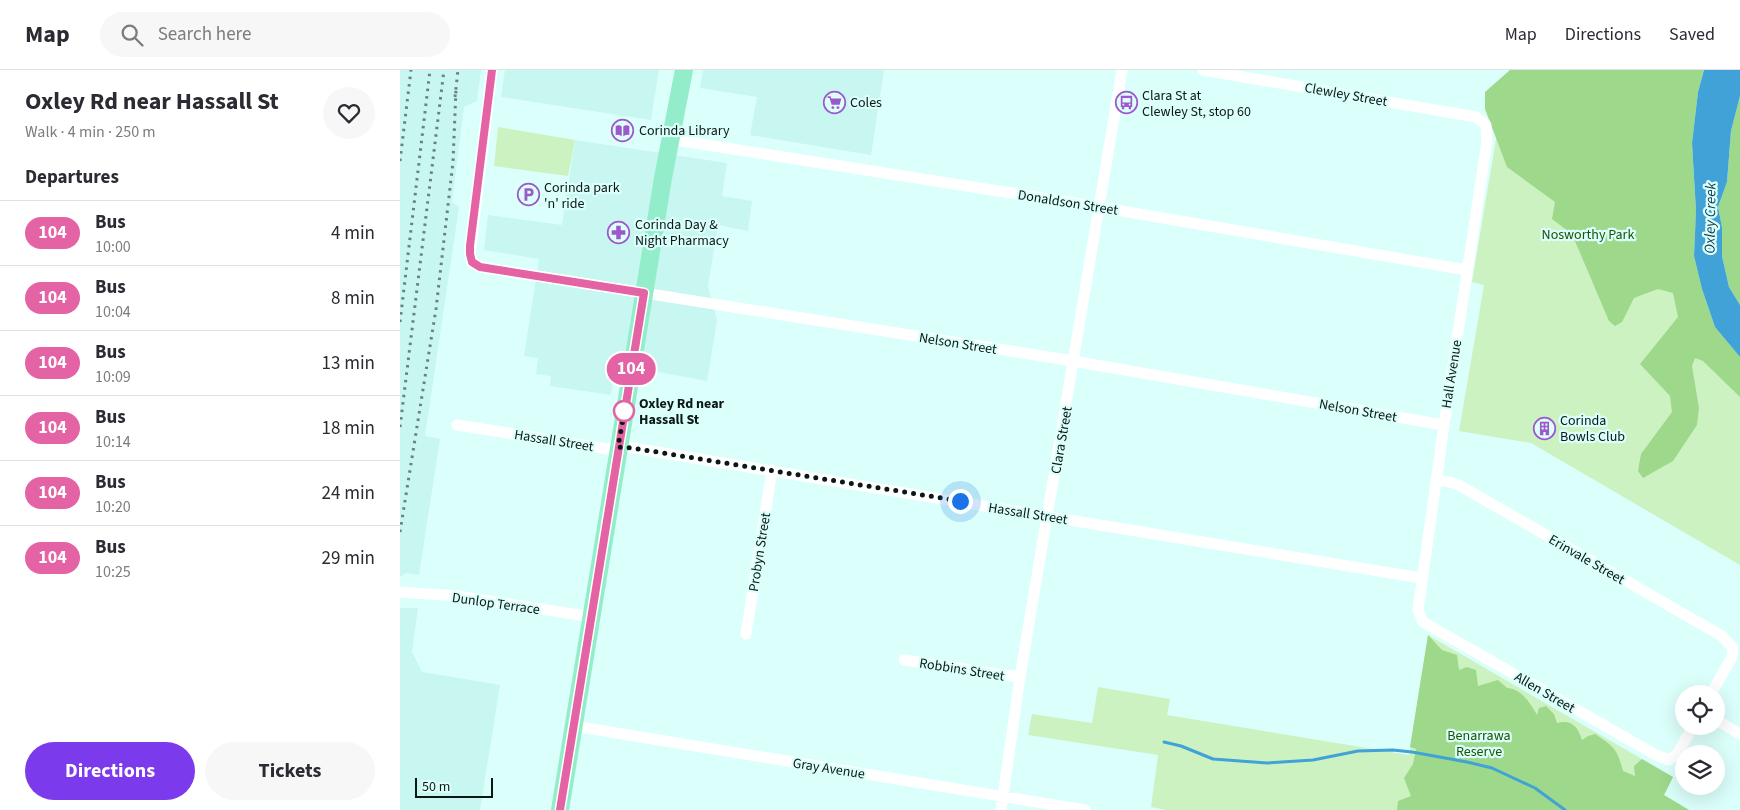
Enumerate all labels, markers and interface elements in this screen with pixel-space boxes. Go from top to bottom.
search box [100,12,450,57]
text: Map [25,17,70,52]
icon: search [118,21,146,49]
text: Search here [158,21,251,48]
text: Map [1505,22,1537,47]
text: Directions [1565,22,1641,47]
text: Saved [1669,22,1715,47]
street label: Clewley Street [1303,78,1389,112]
text: Oxley Rd near Hassall St [25,84,279,119]
place label: Clara St at Clewley St, stop 60 [1142,86,1251,122]
button: heart [323,87,375,139]
supermarket icon: Coles [822,90,846,114]
bus stop icon: Clara St at Clewley St, stop 60 [1114,91,1138,115]
place label: Coles [850,93,882,113]
library icon: Corinda Library [611,118,635,142]
text: Walk · 4 min · 250 m [25,121,156,143]
place label: Corinda Library [639,121,730,141]
text: Departures [25,164,119,191]
place label: Corinda park 'n' ride [544,178,620,214]
water label: Oxley Creek [1699,181,1722,254]
parking icon: Corinda park 'n' ride [516,183,540,207]
street label: Donaldson Street [1016,185,1120,221]
text: Bus [95,209,126,236]
place label: Corinda Day & Night Pharmacy [635,215,729,251]
text: 104 [38,220,67,245]
text: 4 min [331,220,375,247]
pharmacy icon: Corinda Day & Night Pharmacy [607,220,631,244]
park label: Nosworthy Park [1542,225,1634,245]
text: 10:00 [95,236,131,258]
text: Bus [95,274,126,301]
text: 104 [38,285,67,310]
text: 8 min [331,285,375,312]
text: 10:04 [95,301,131,323]
street label: Nelson Street [917,328,998,360]
street label: Hall Avenue [1437,338,1467,410]
text: Bus [95,339,126,366]
text: 104 [38,350,67,375]
text: 13 min [321,350,375,377]
line badge: 104 [602,353,660,385]
text: 104 [617,356,645,381]
text: 10:09 [95,366,131,388]
place label: Oxley Rd near Hassall St [639,394,725,430]
street label: Nelson Street [1317,394,1399,428]
marker: Oxley Rd near Hassall St [613,400,635,422]
text: Bus [95,404,126,431]
street label: Clara Street [1046,405,1078,475]
place label: Corinda Bowls Club [1560,411,1625,447]
text: 104 [38,415,67,440]
text: 18 min [321,415,375,442]
building icon: Corinda Bowls Club [1532,416,1556,440]
street label: Hassall Street [513,425,595,457]
text: 10:14 [95,431,131,453]
text: Bus [95,469,126,496]
text: 104 [38,480,67,505]
text: 24 min [321,480,375,507]
your location [948,489,973,514]
text: 10:20 [95,496,131,518]
street label: Hassall Street [987,498,1069,530]
street label: Probyn Street [744,511,776,593]
street label: Erinvale Street [1545,530,1629,590]
text: Bus [95,534,126,561]
text: 104 [38,545,67,570]
text: 29 min [321,545,375,572]
text: 10:25 [95,561,131,583]
street label: Dunlop Terrace [451,588,541,620]
street label: Robbins Street [918,653,1006,687]
street label: Allen Street [1510,667,1579,718]
map controls [1675,685,1725,795]
button: locate [1675,685,1725,735]
park label: Benarrawa Reserve [1447,726,1511,762]
button: Directions [25,742,195,800]
button: Tickets [205,742,375,800]
button: layers [1675,745,1725,795]
street label: Gray Avenue [791,753,866,785]
scale bar [415,775,492,798]
text: 50 m [422,777,450,797]

